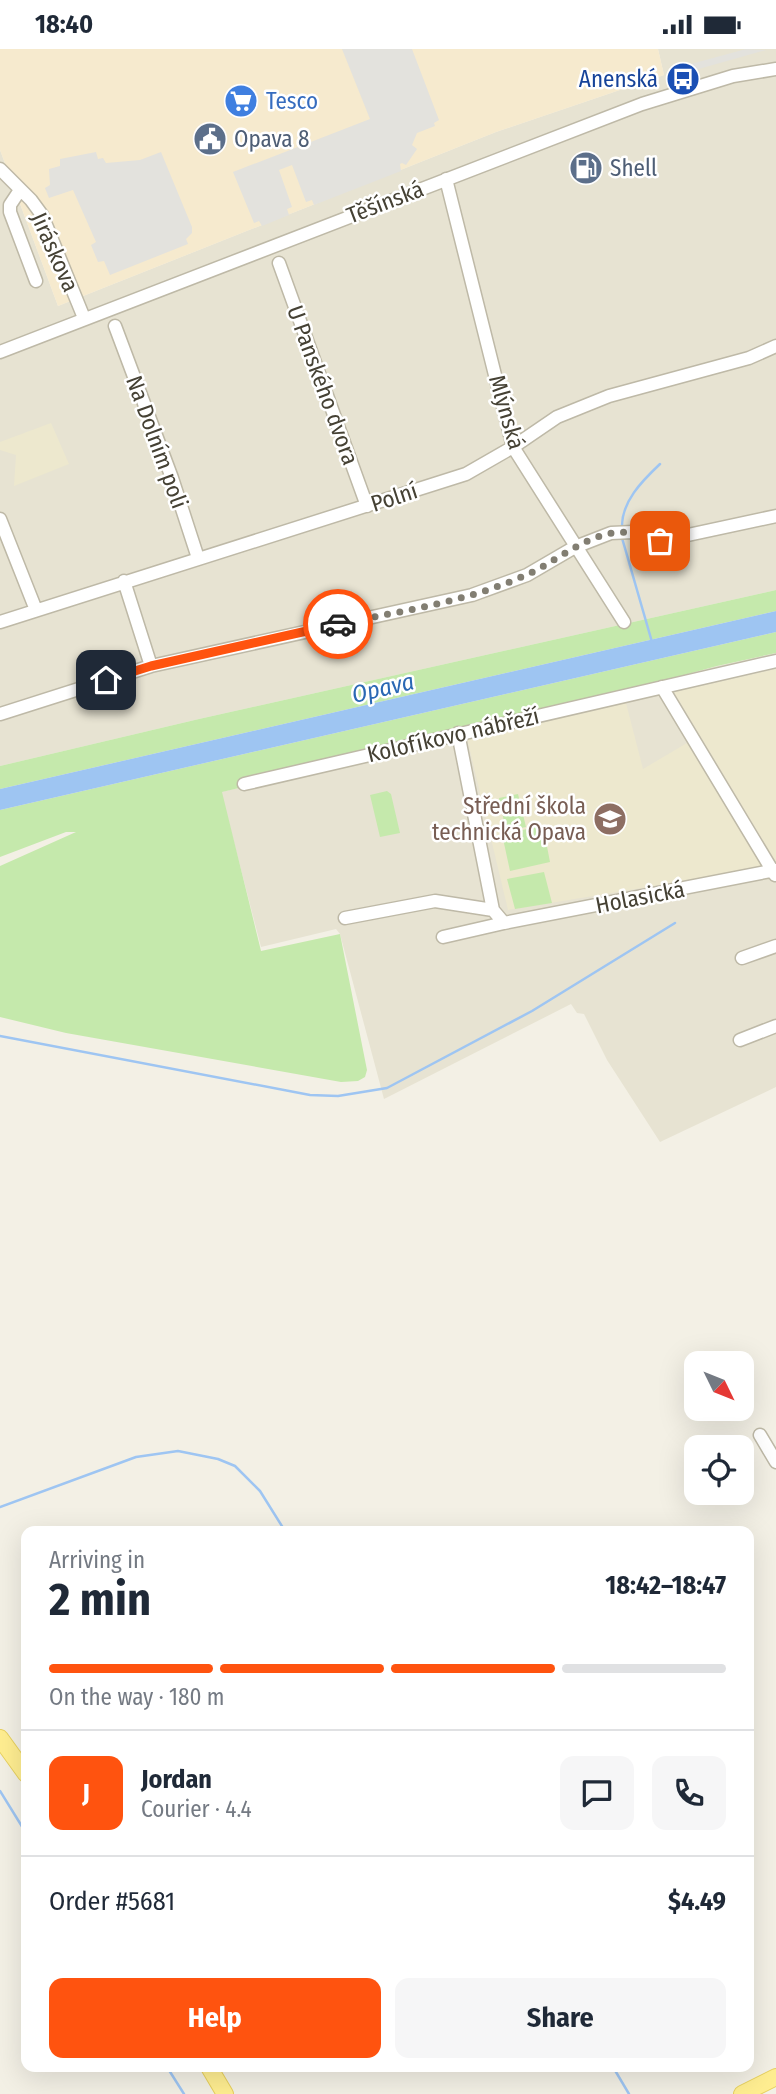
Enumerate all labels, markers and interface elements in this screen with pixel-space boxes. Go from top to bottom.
text: 18:40 [35,9,93,40]
bus stop icon: Anenská [664,60,702,98]
place label: Anenská [579,65,658,93]
supermarket icon: Tesco [222,82,260,120]
place label: Tesco [266,87,318,115]
public building icon: Opava 8 [191,120,229,158]
place label: Opava 8 [234,125,310,153]
fuel station icon: Shell [567,149,605,187]
place label: Shell [610,154,657,182]
street label: Těšínská [343,175,427,229]
street label: Jiráskova [25,208,85,296]
street label: U Panského dvora [281,301,365,469]
street label: Na Dolním poli [120,372,194,512]
street label: Mlýnská [483,372,531,452]
street label: Polní [367,476,421,518]
pin [630,511,690,571]
icon: bag [641,522,679,560]
courier [303,589,373,659]
icon: car [319,605,357,643]
pin [76,650,136,710]
icon: home [87,661,125,699]
water label: Opava [349,667,417,709]
street label: Kolofíkovo nábřeží [364,702,542,768]
place label: Střední škola technická Opava [432,792,586,846]
school or university icon: Střední škola technická Opava [591,800,629,838]
street label: Holasická [593,875,687,919]
north arrow [684,1351,754,1421]
map controls [684,1351,754,1505]
button: locate [684,1435,754,1505]
text: Arriving in [49,1546,145,1574]
text: 18:42–18:47 [605,1570,726,1601]
text: 2 min [49,1572,151,1627]
text: On the way · 180 m [49,1683,225,1711]
button: chat [560,1756,634,1830]
button: phone [652,1756,726,1830]
text: Jordan [141,1764,212,1795]
text: J [82,1778,90,1809]
text: Courier · 4.4 [141,1795,252,1823]
text: Order #5681 [49,1886,175,1917]
text: $4.49 [668,1886,726,1917]
button: Help [49,1978,381,2058]
button: Share [395,1978,726,2058]

